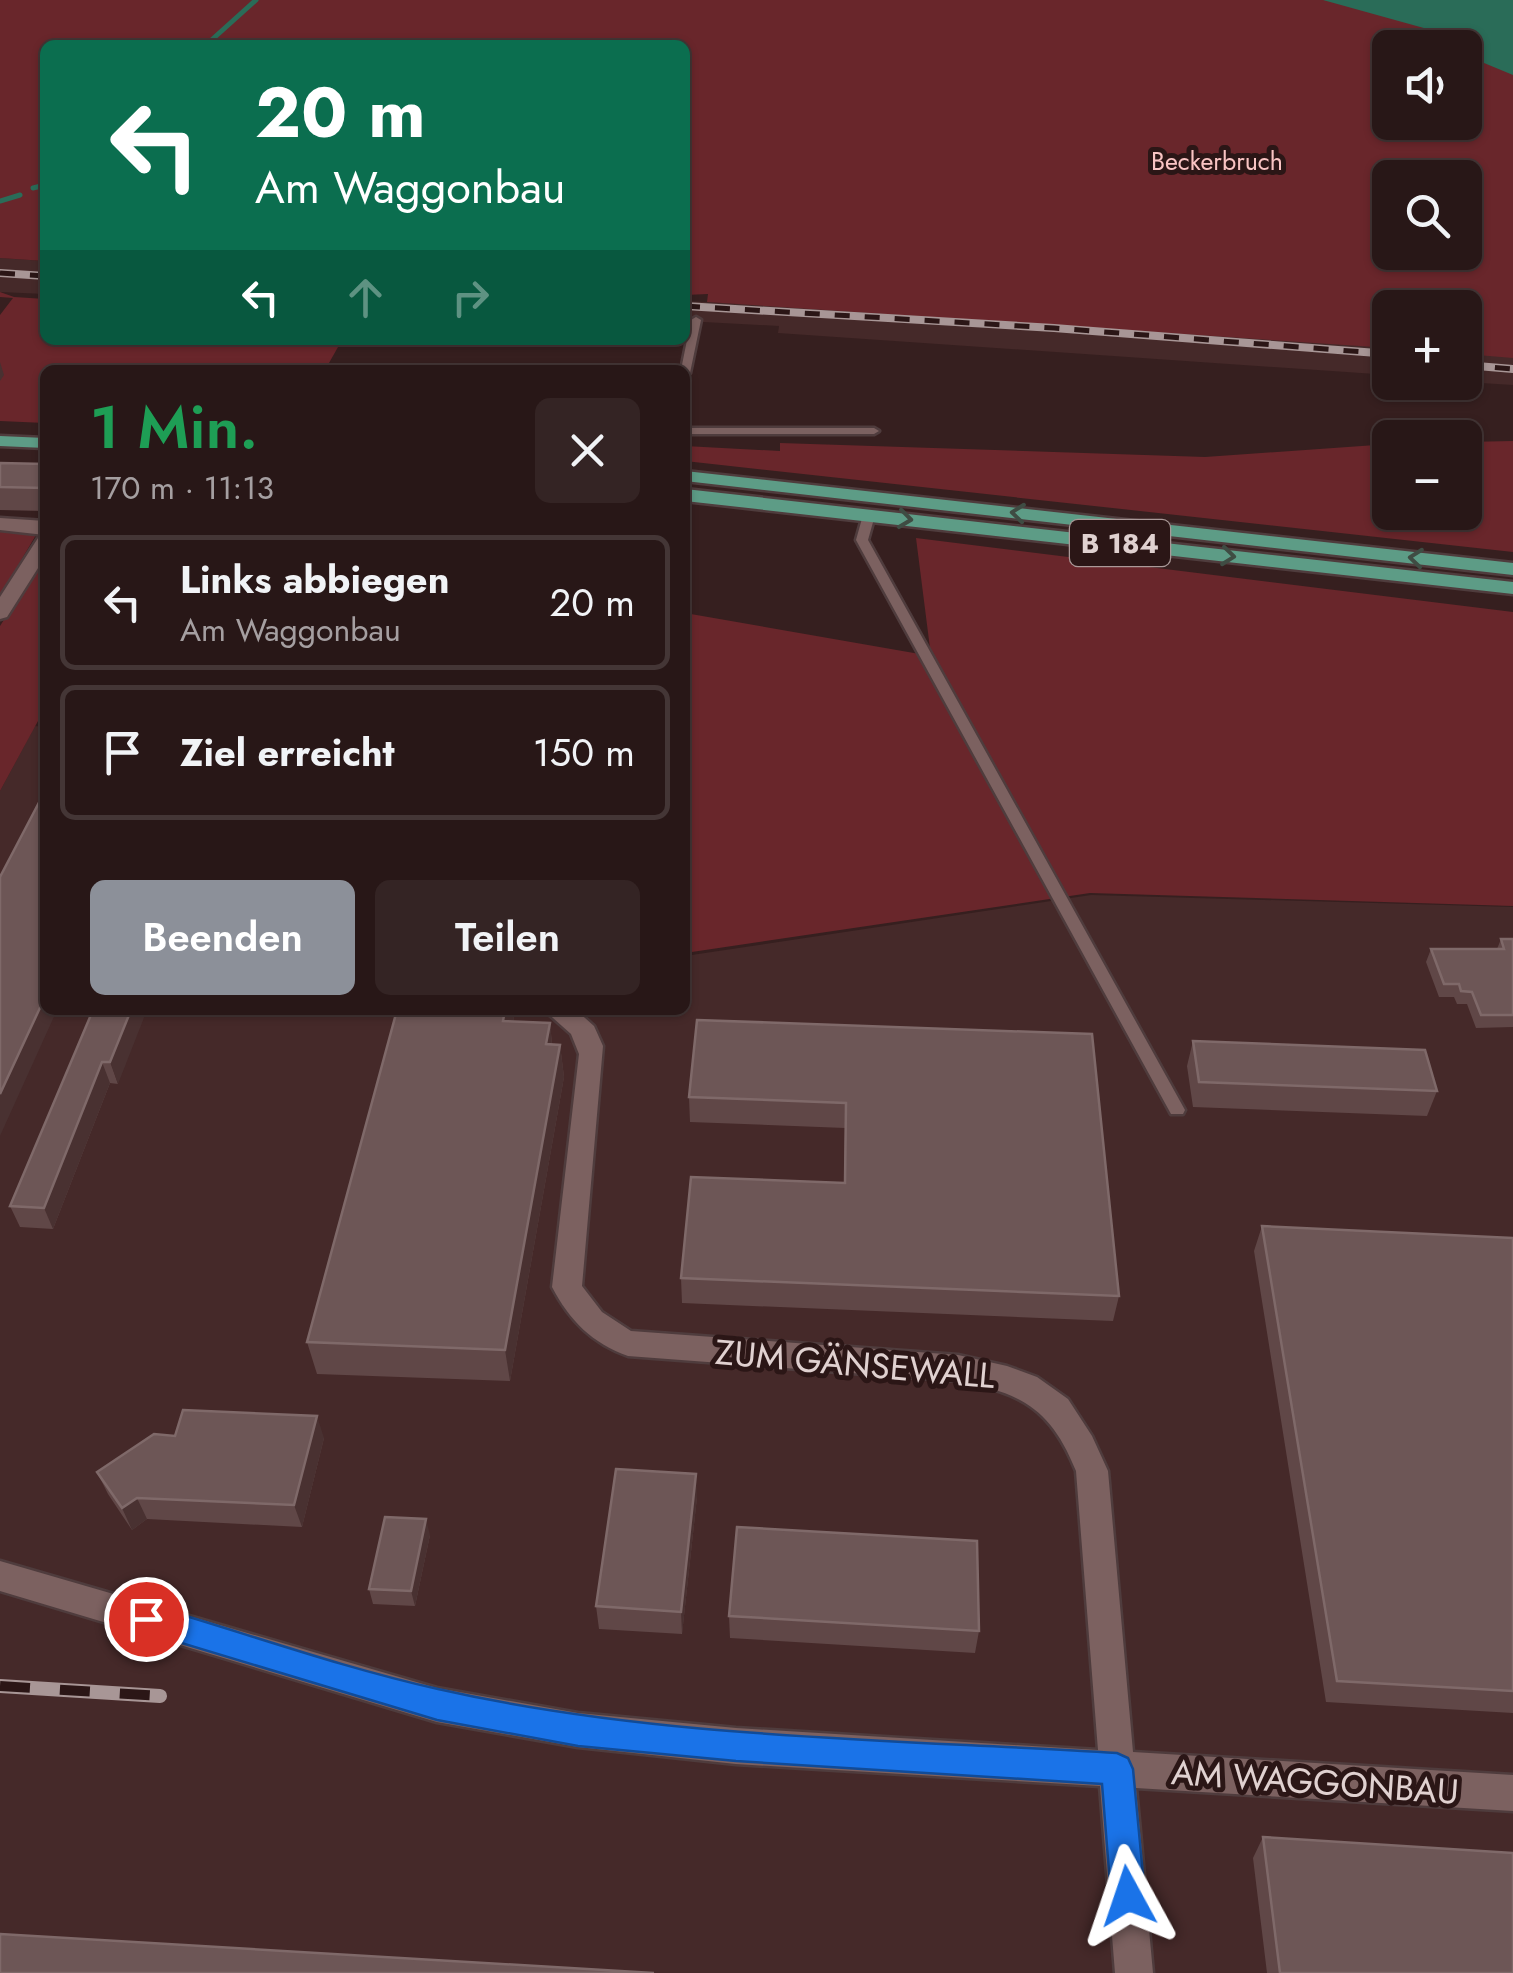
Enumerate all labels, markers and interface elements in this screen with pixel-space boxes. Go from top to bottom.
map controls [1372,30,1482,530]
button: sound [1372,30,1482,140]
text: 20 m [255,62,426,163]
icon: left [90,80,220,210]
park label: Beckerbruch [1151,143,1283,179]
text: Am Waggonbau [255,155,565,220]
button: search [1372,160,1482,270]
icon: left [233,270,288,325]
icon: ahead [338,270,393,325]
icon: right [443,270,498,325]
button: + [1372,290,1482,400]
text: 1 Min. [90,384,258,471]
button: close [535,398,640,503]
button: − [1372,420,1482,530]
text: 170 m · 11:13 [90,465,274,511]
one-way arrow [1009,503,1025,524]
one-way arrow [897,508,913,529]
road number: B 184 [1070,520,1170,566]
one-way arrow [1220,545,1236,566]
one-way arrow [1408,548,1424,569]
text: Links abbiegen [180,552,450,607]
icon: left [95,575,150,630]
text: 20 m [550,575,635,630]
text: Am Waggonbau [180,607,401,653]
icon: arrive [95,725,150,780]
text: Ziel erreicht [180,725,395,780]
text: 150 m [533,725,635,780]
button: Beenden [90,880,355,995]
button: Teilen [375,880,640,995]
street label: ZUM GÄNSEWALL [713,1327,997,1401]
pin [104,1577,189,1662]
icon: arrive [119,1592,174,1647]
street label: AM WAGGONBAU [1170,1747,1460,1817]
position arrow [1076,1844,1180,1948]

